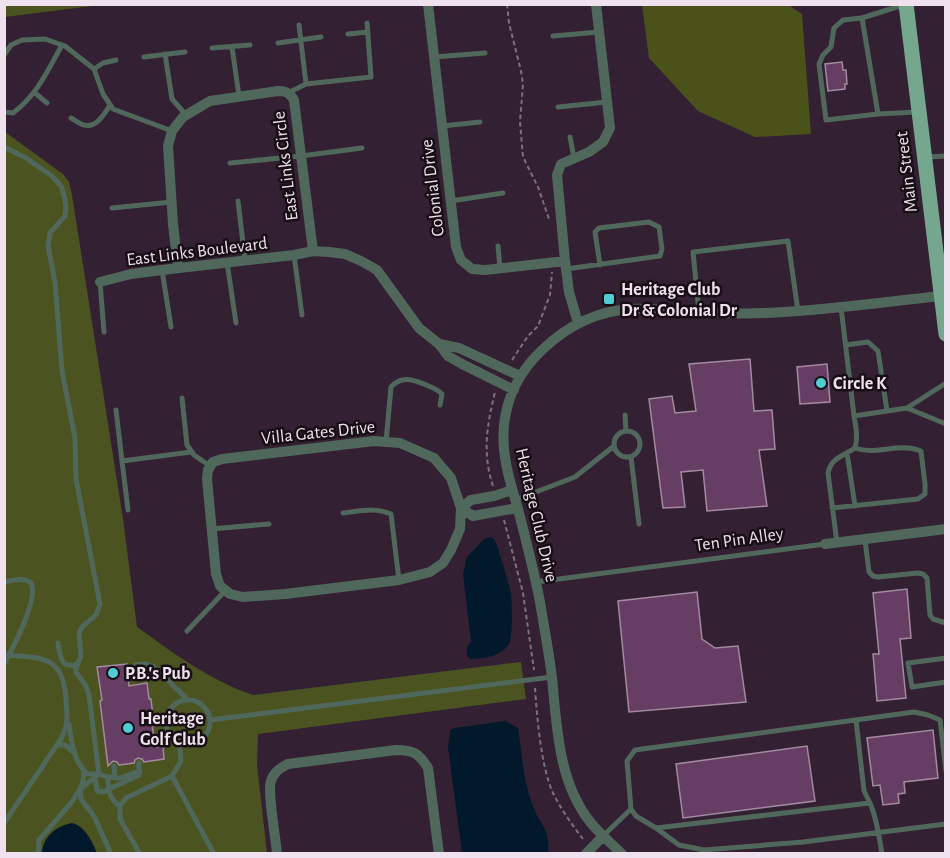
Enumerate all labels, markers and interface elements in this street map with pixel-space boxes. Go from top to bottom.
street label: East Links Circle [270,110,302,222]
street label: Main Street [893,130,921,213]
street label: Colonial Drive [418,138,448,237]
street label: East Links Boulevard [126,234,269,270]
place label: Heritage Club Dr & Colonial Dr [621,281,738,320]
marker: Heritage Club Dr & Colonial Dr [602,292,616,306]
place label: Circle K [833,375,887,393]
marker: Circle K [814,376,828,390]
street label: Villa Gates Drive [260,418,376,448]
street label: Heritage Club Drive [512,446,560,584]
street label: Ten Pin Alley [694,525,785,555]
place label: P.B.'s Pub [125,665,190,683]
marker: P.B.'s Pub [106,666,120,680]
place label: Heritage Golf Club [140,710,206,749]
marker: Heritage Golf Club [121,721,135,735]

